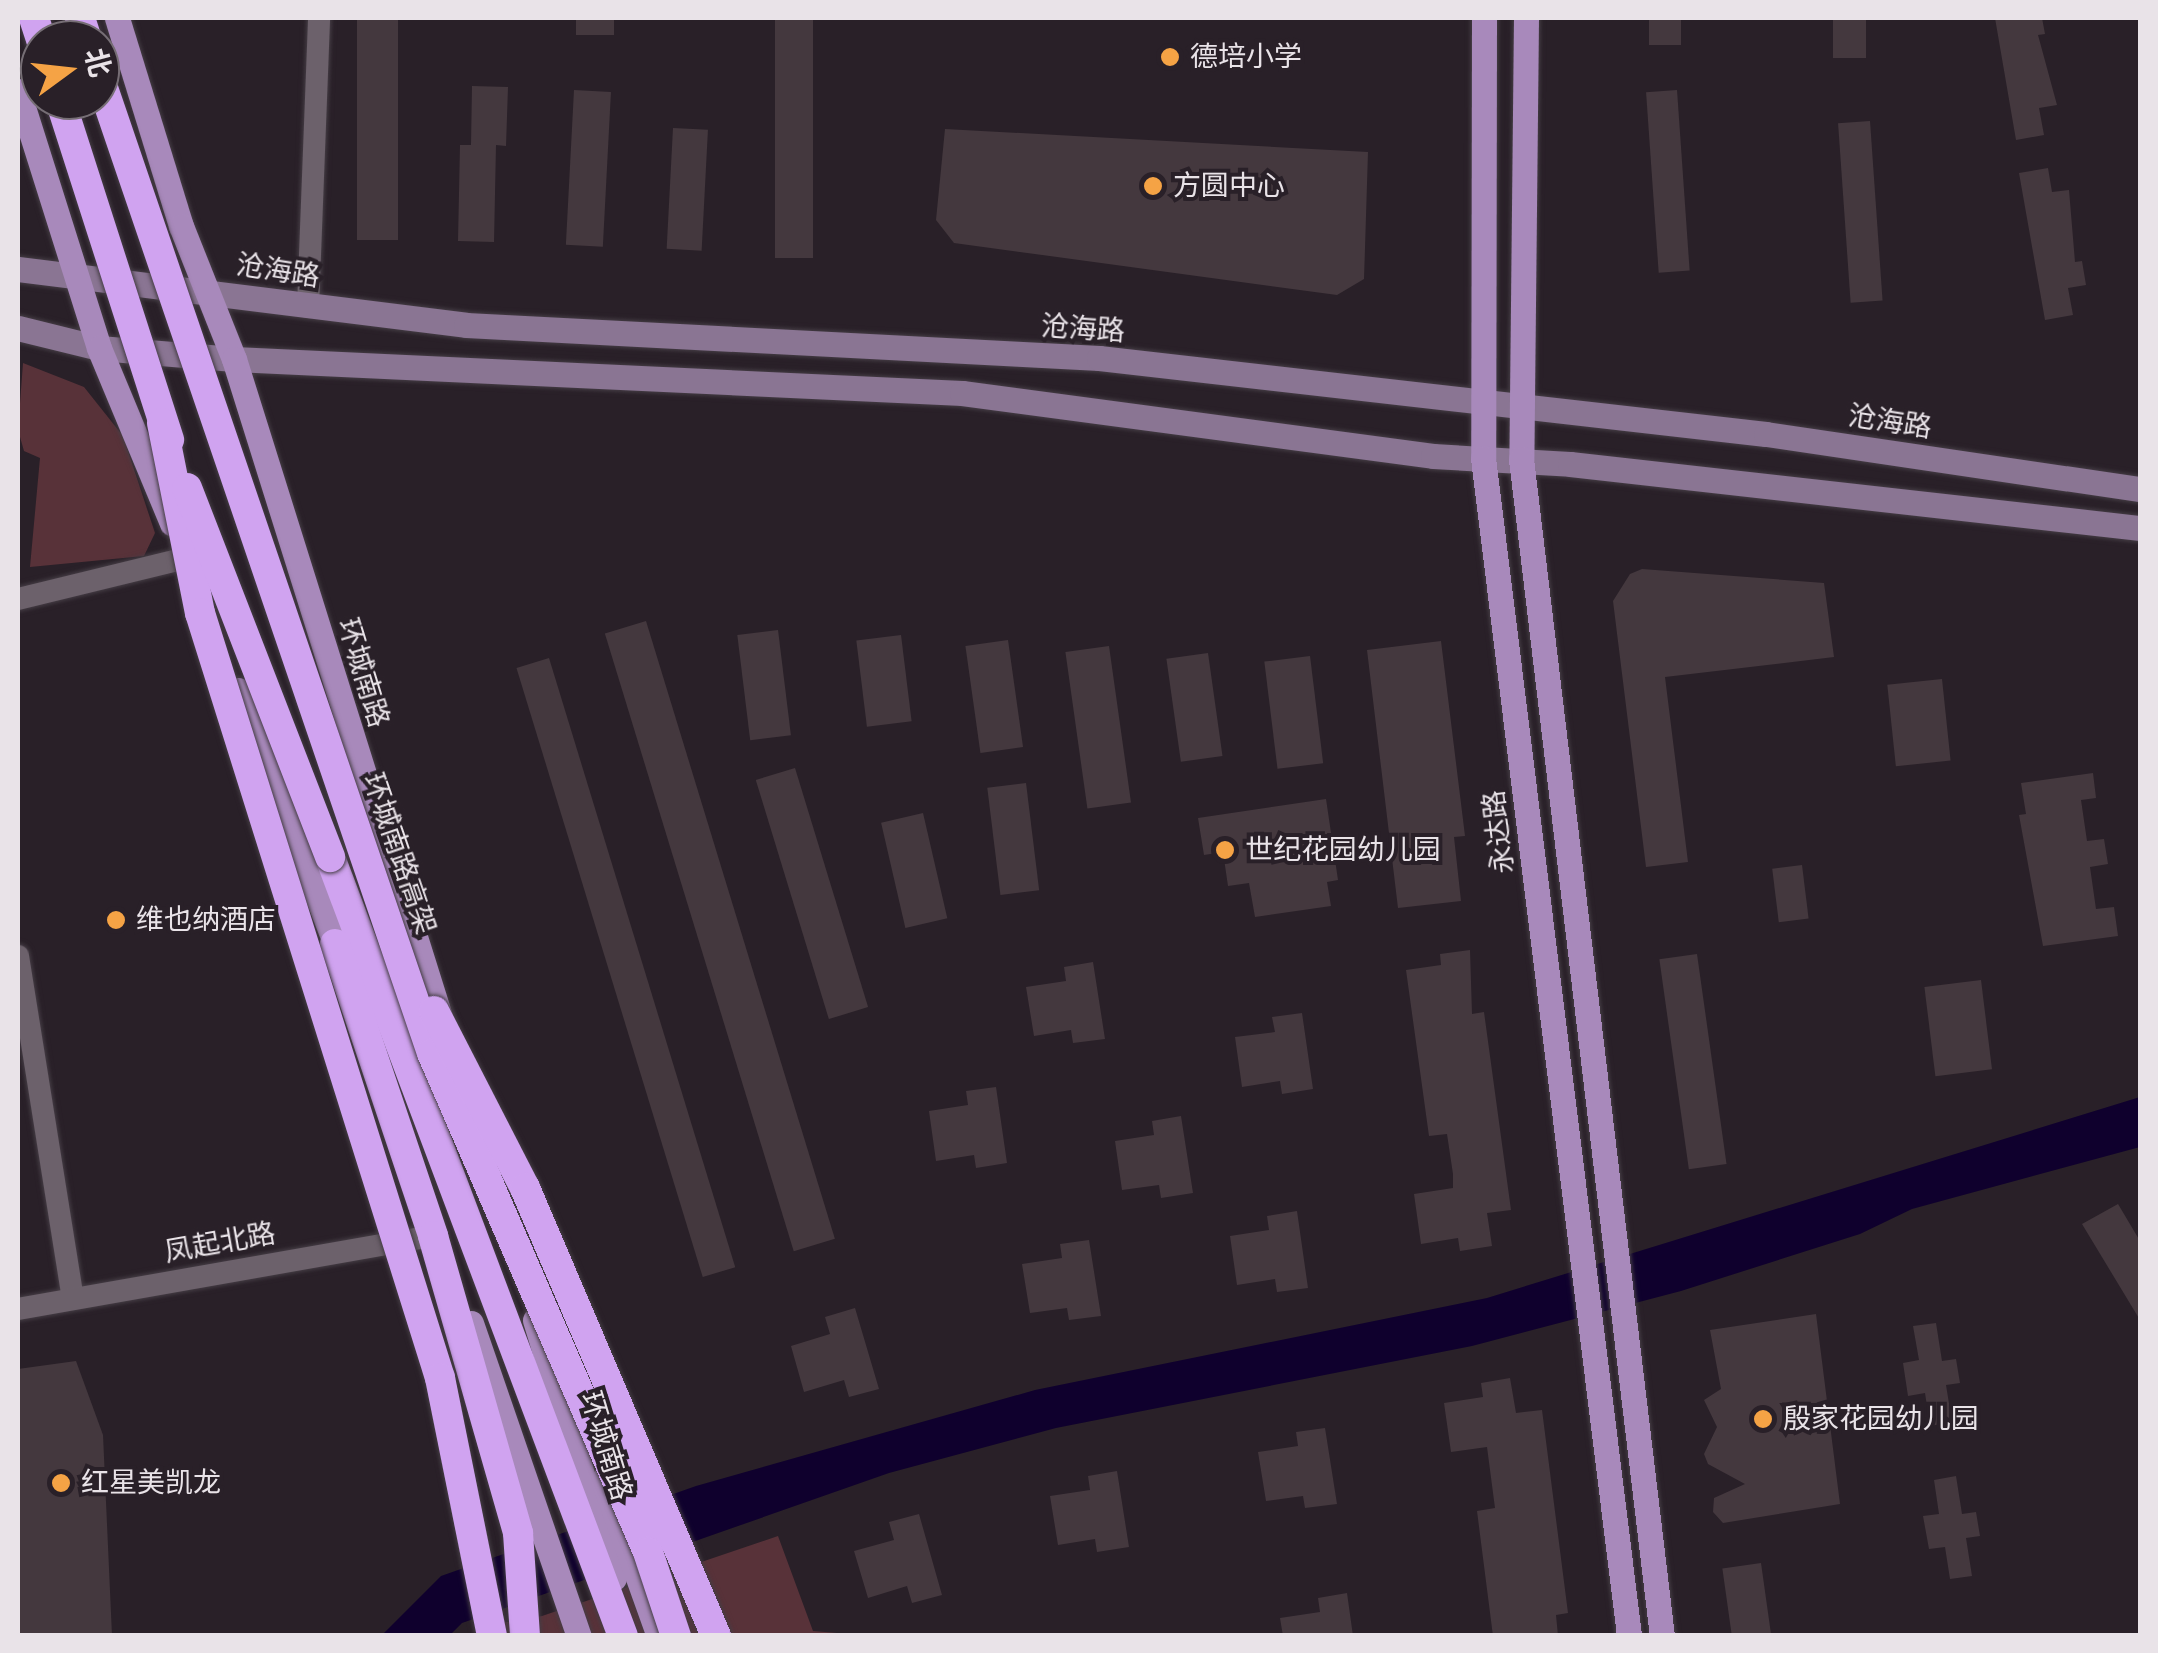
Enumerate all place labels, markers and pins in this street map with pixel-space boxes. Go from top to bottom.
place label: 德培小学 [1190,40,1302,74]
marker: 德培小学 [1159,46,1181,68]
place label: 方圆中心 [1173,169,1285,203]
marker: 方圆中心 [1142,175,1164,197]
place label: 世纪花园幼儿园 [1245,833,1441,867]
marker: 世纪花园幼儿园 [1214,839,1236,861]
place label: 维也纳酒店 [136,903,276,937]
marker: 维也纳酒店 [105,909,127,931]
place label: 殷家花园幼儿园 [1783,1402,1979,1436]
marker: 殷家花园幼儿园 [1752,1408,1774,1430]
place label: 红星美凯龙 [81,1466,221,1500]
marker: 红星美凯龙 [50,1472,72,1494]

